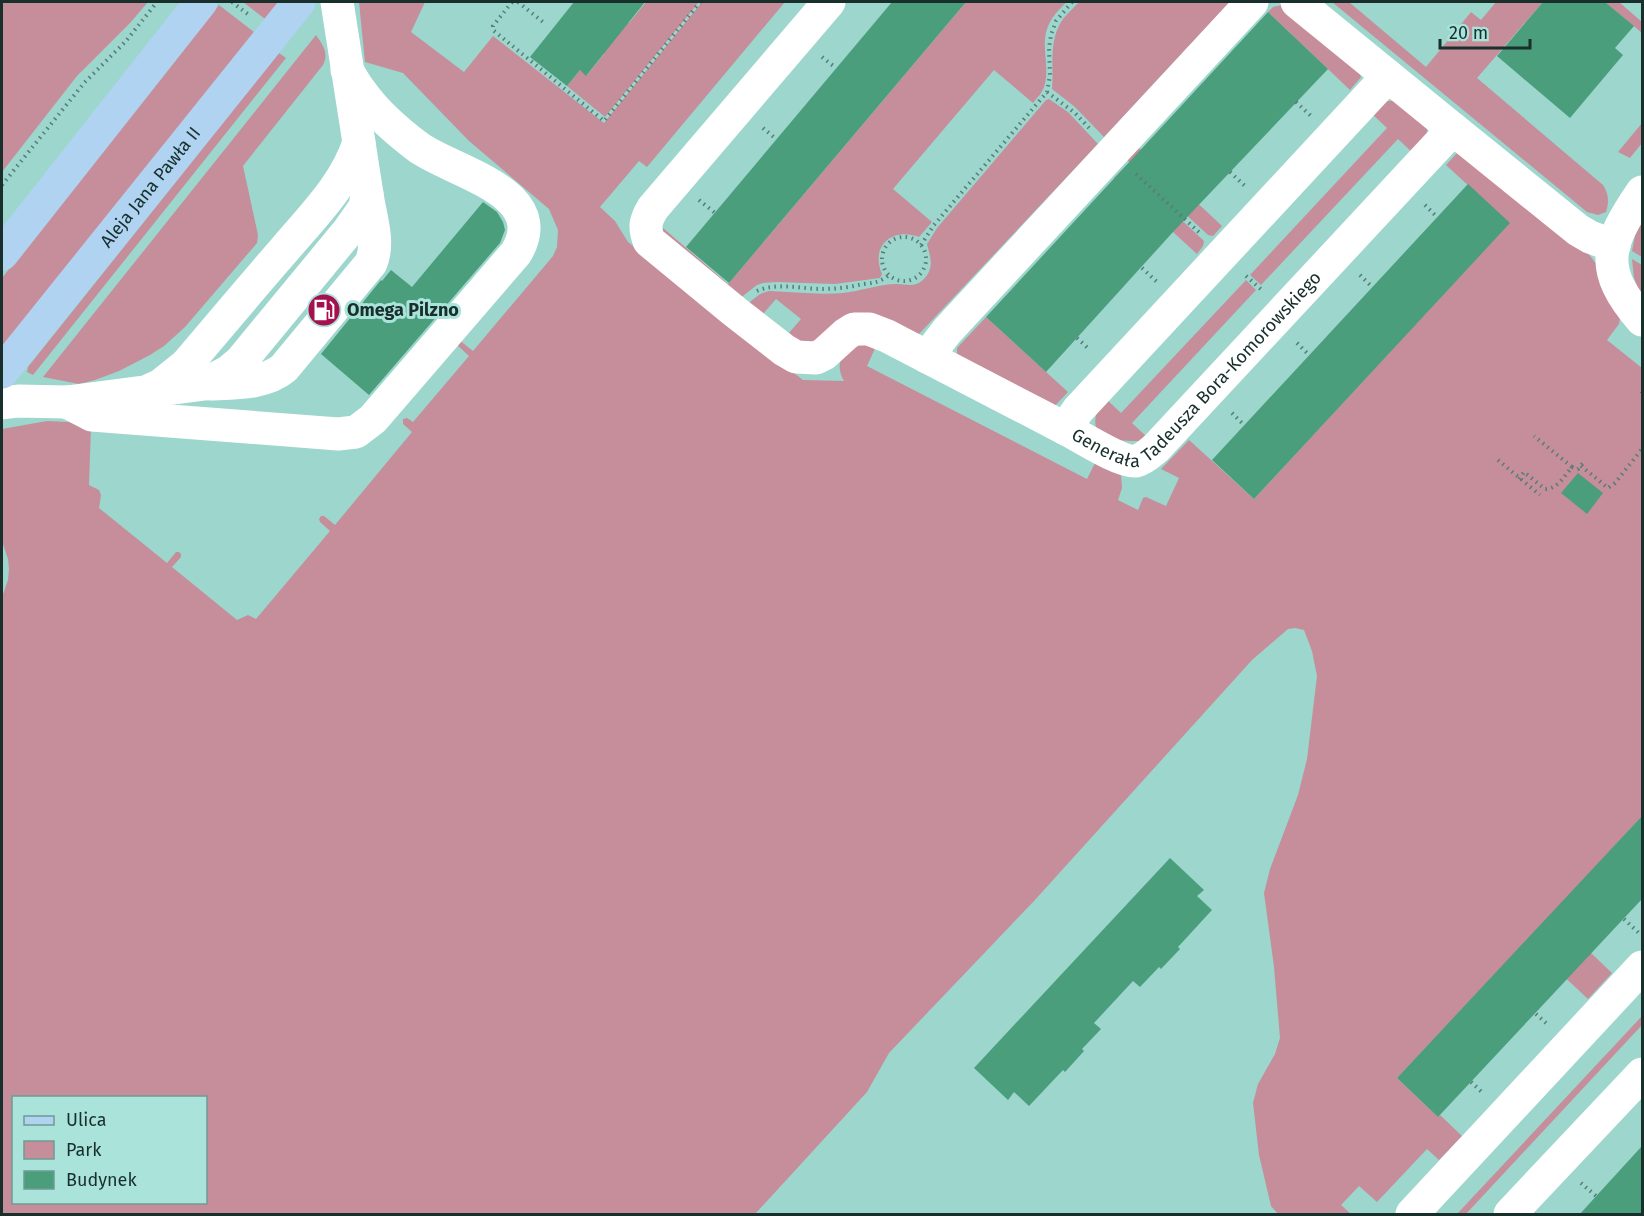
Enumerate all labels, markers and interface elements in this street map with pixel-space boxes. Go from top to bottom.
scale bar [1440,12,1530,50]
text: 20 m [1449,22,1488,44]
street label: Aleja Jana Pawła II [95,123,205,252]
street label: Generała Tadeusza Bora-Komorowskiego [1068,267,1326,472]
fuel station icon: Omega Pilzno [306,292,342,328]
place label: Omega Pilzno [347,299,459,321]
legend [12,1096,207,1204]
text: Ulica [66,1109,106,1131]
text: Park [66,1139,102,1161]
text: Budynek [66,1169,137,1191]

